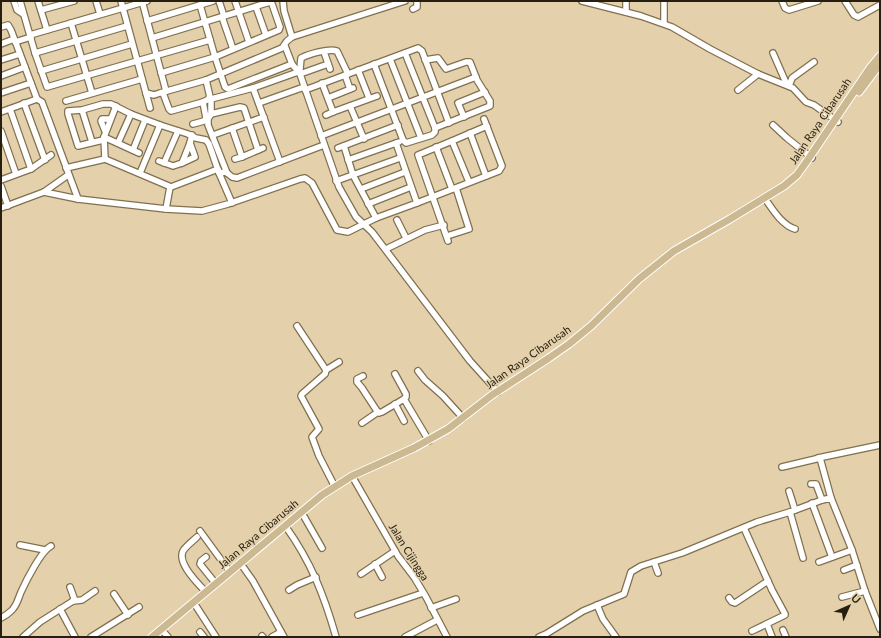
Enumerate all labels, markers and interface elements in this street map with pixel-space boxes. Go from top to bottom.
street label: Jalan Raya Cibarusah [786,75,853,166]
street label: Jalan Raya Cibarusah [483,322,573,391]
street label: Jalan Raya Cibarusah [215,496,301,571]
street label: Jalan Cijingga [387,521,432,583]
north arrow [829,586,869,626]
text: U [849,591,864,606]

